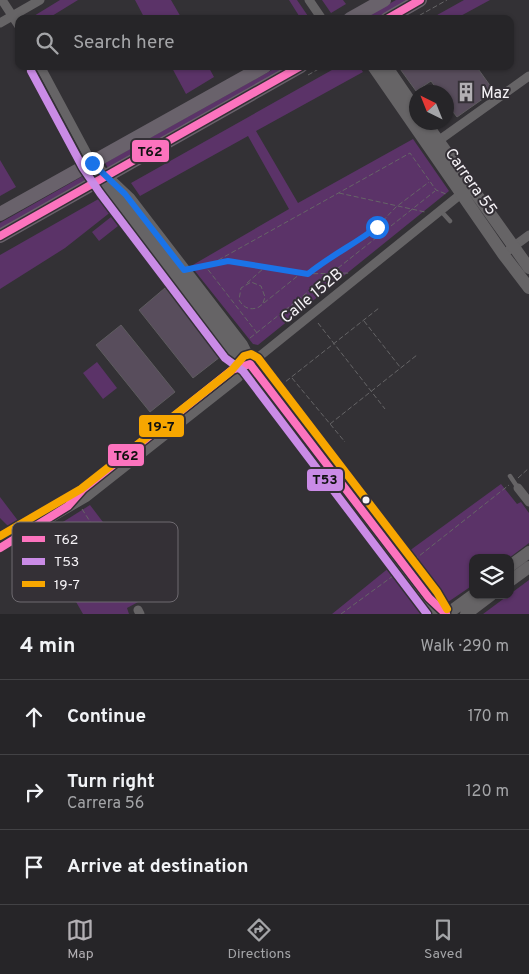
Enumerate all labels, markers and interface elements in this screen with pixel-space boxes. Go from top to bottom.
search box [15,15,514,70]
icon: search [33,29,61,57]
text: Search here [73,31,175,55]
building icon: Maz [455,81,477,103]
place label: Maz [481,84,510,104]
north arrow [409,85,454,130]
line badge: T62 [131,139,170,163]
text: T62 [138,144,162,161]
street label: Carrera 55 [440,145,501,220]
route end [81,152,104,175]
route start [366,216,389,239]
street label: Calle 152B [277,265,348,329]
line badge: 19-7 [138,414,185,438]
text: 19-7 [148,419,174,436]
line badge: T62 [107,443,145,467]
text: T62 [114,448,138,465]
line badge: T53 [306,468,344,492]
text: T53 [312,472,338,489]
unlabelled marker [361,495,371,505]
legend [12,522,178,602]
text: T62 [54,532,78,549]
text: T53 [54,554,79,571]
map controls [469,554,514,599]
button: layers [469,554,514,599]
text: 19-7 [54,577,80,594]
text: 4 min [20,633,76,660]
text: Walk · 290 m [421,637,509,657]
icon: ahead [20,703,48,731]
text: Continue [67,705,146,729]
text: 170 m [468,707,509,727]
text: Turn right [67,770,155,794]
icon: right [20,778,48,806]
text: 120 m [466,782,509,802]
text: Carrera 56 [67,794,144,814]
icon: arrive [20,853,48,881]
text: Arrive at destination [67,855,248,879]
tab: Map [66,916,94,963]
tab: Directions [227,916,291,963]
tab: Saved [424,916,463,963]

